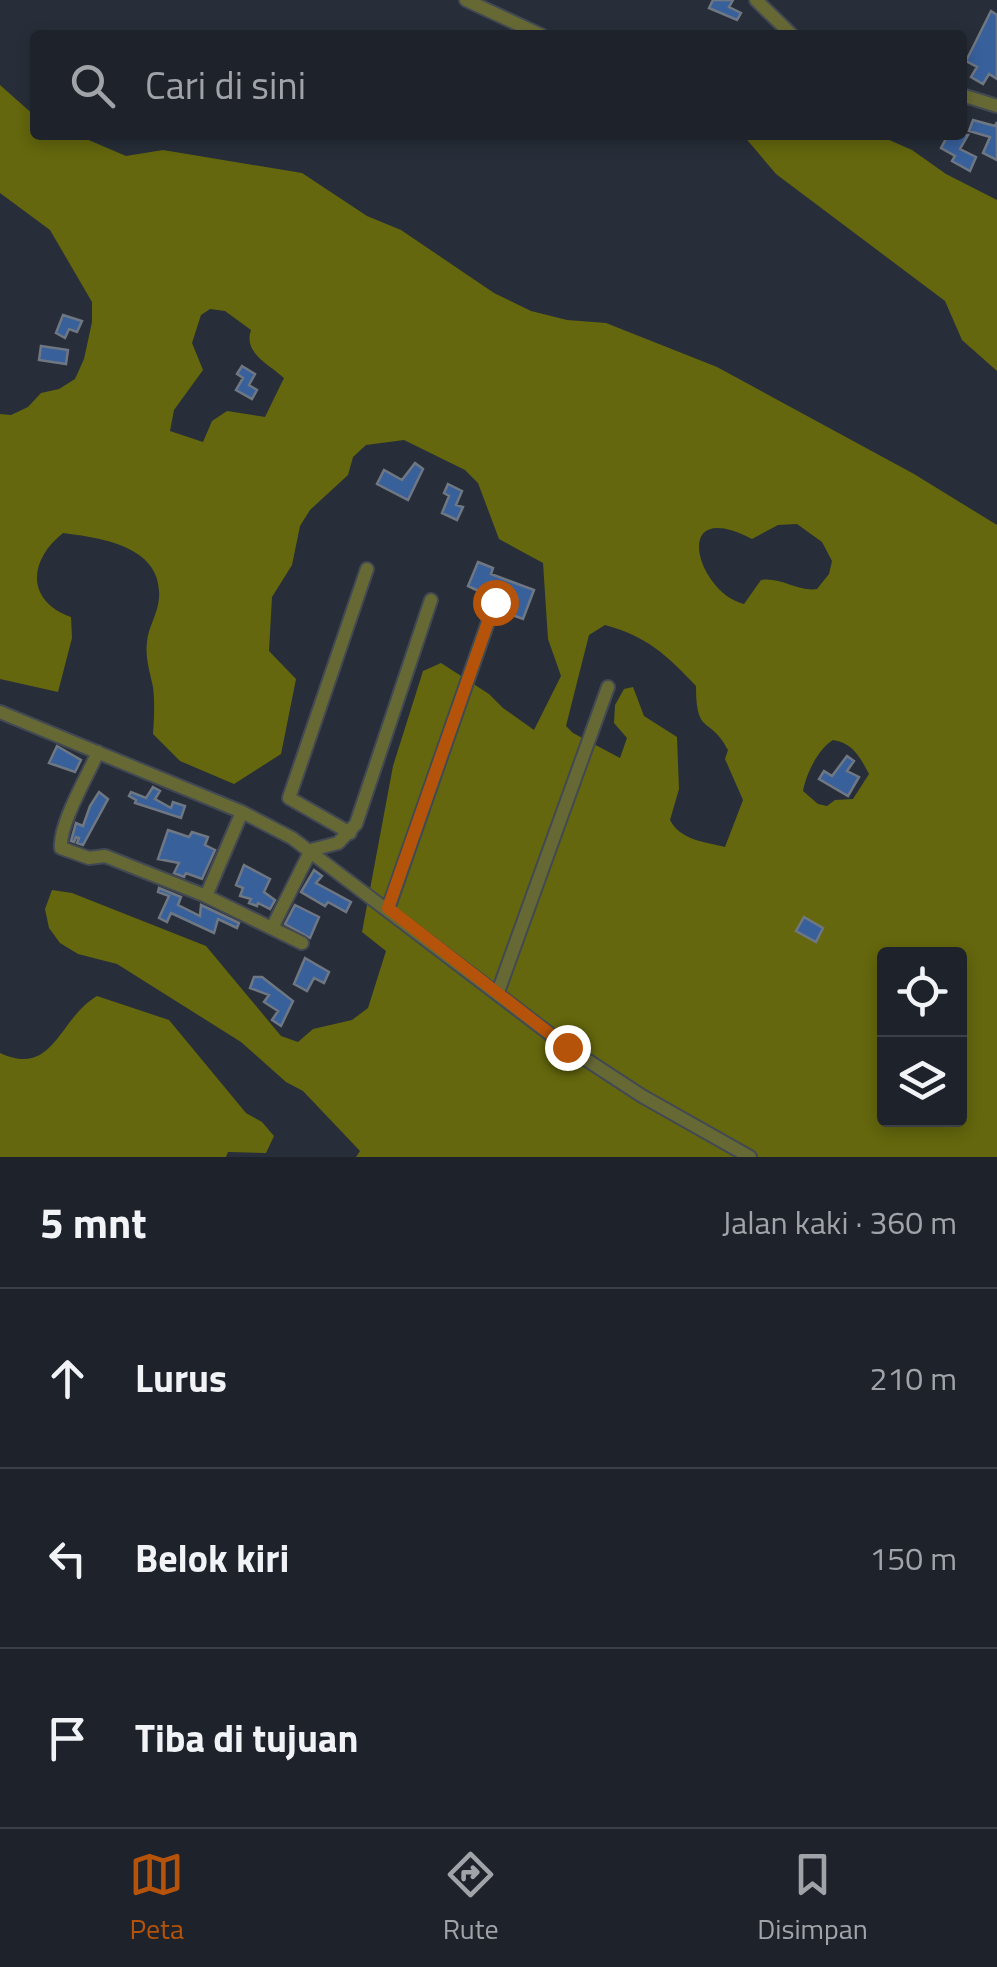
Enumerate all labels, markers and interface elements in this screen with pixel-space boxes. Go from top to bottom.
search box [30,30,967,140]
text: Cari di sini [145,56,306,114]
icon: search [65,58,120,113]
route start [473,580,519,626]
map controls [877,947,967,1127]
button: locate [877,947,967,1037]
route end [545,1025,591,1071]
button: layers [877,1037,967,1127]
text: 5 mnt [40,1190,147,1254]
text: Jalan kaki · 360 m [722,1198,957,1246]
text: Lurus [135,1349,227,1407]
icon: ahead [40,1351,95,1406]
text: 210 m [869,1354,957,1402]
text: Belok kiri [135,1529,289,1587]
icon: left [40,1531,95,1586]
text: 150 m [869,1534,957,1582]
text: Tiba di tujuan [135,1709,358,1767]
icon: arrive [40,1711,95,1766]
tab: Peta [129,1847,184,1950]
tab: Rute [443,1847,499,1950]
tab: Disimpan [757,1847,868,1950]

